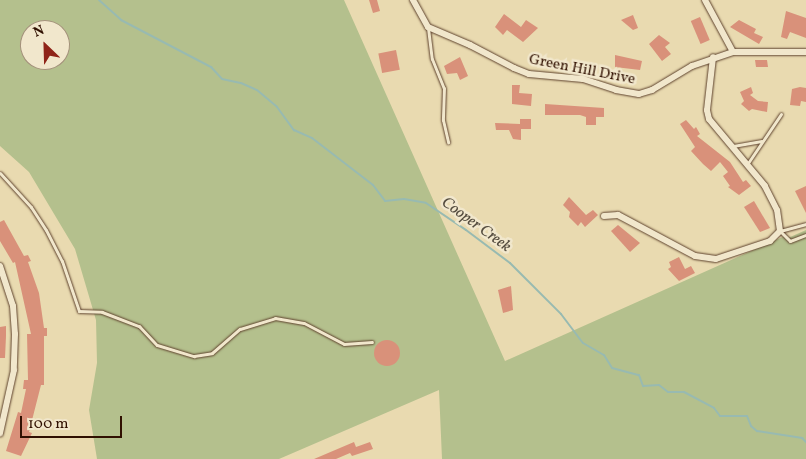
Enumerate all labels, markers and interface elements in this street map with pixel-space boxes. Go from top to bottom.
north arrow [20,20,70,70]
text: N [31,21,48,43]
street label: Green Hill Drive [527,51,637,89]
water label: Cooper Creek [437,193,515,257]
scale bar [22,406,125,438]
text: 100 m [28,414,68,435]

